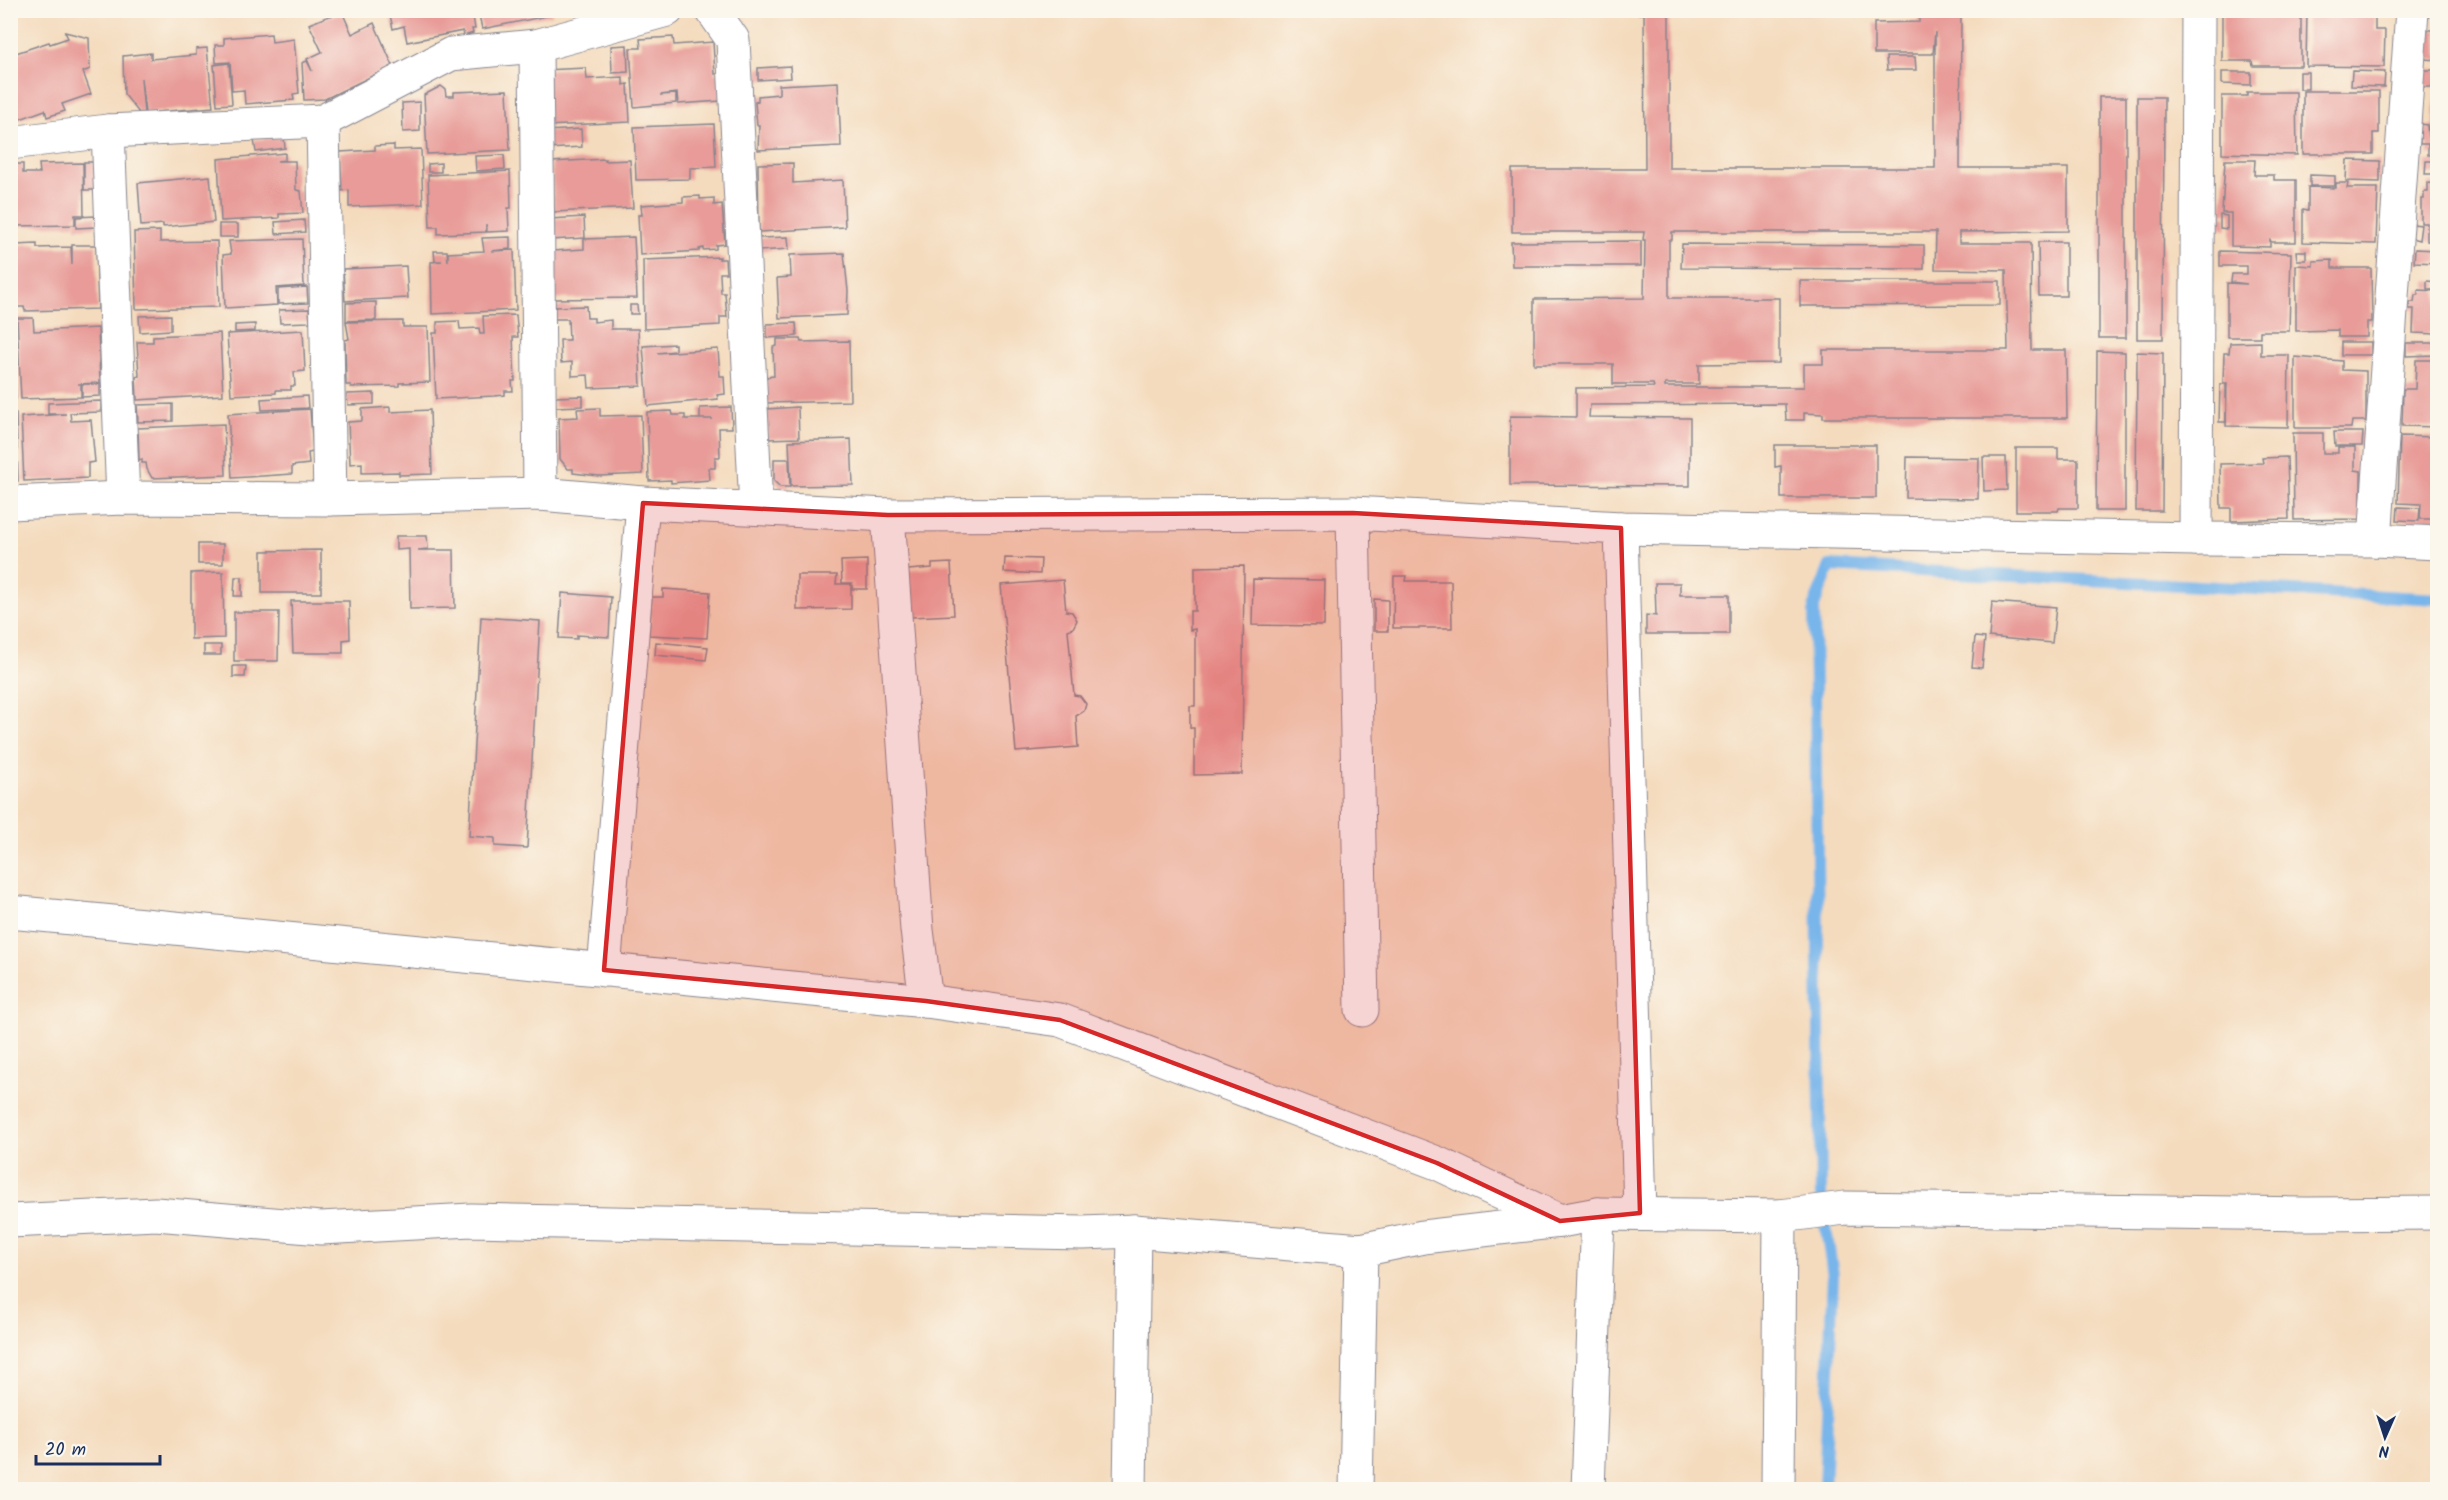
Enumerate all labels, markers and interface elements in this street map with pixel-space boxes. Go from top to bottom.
north arrow [2355,1407,2415,1467]
scale bar [36,1428,160,1466]
text: 20 m [45,1436,86,1465]
text: N [2379,1438,2390,1463]

